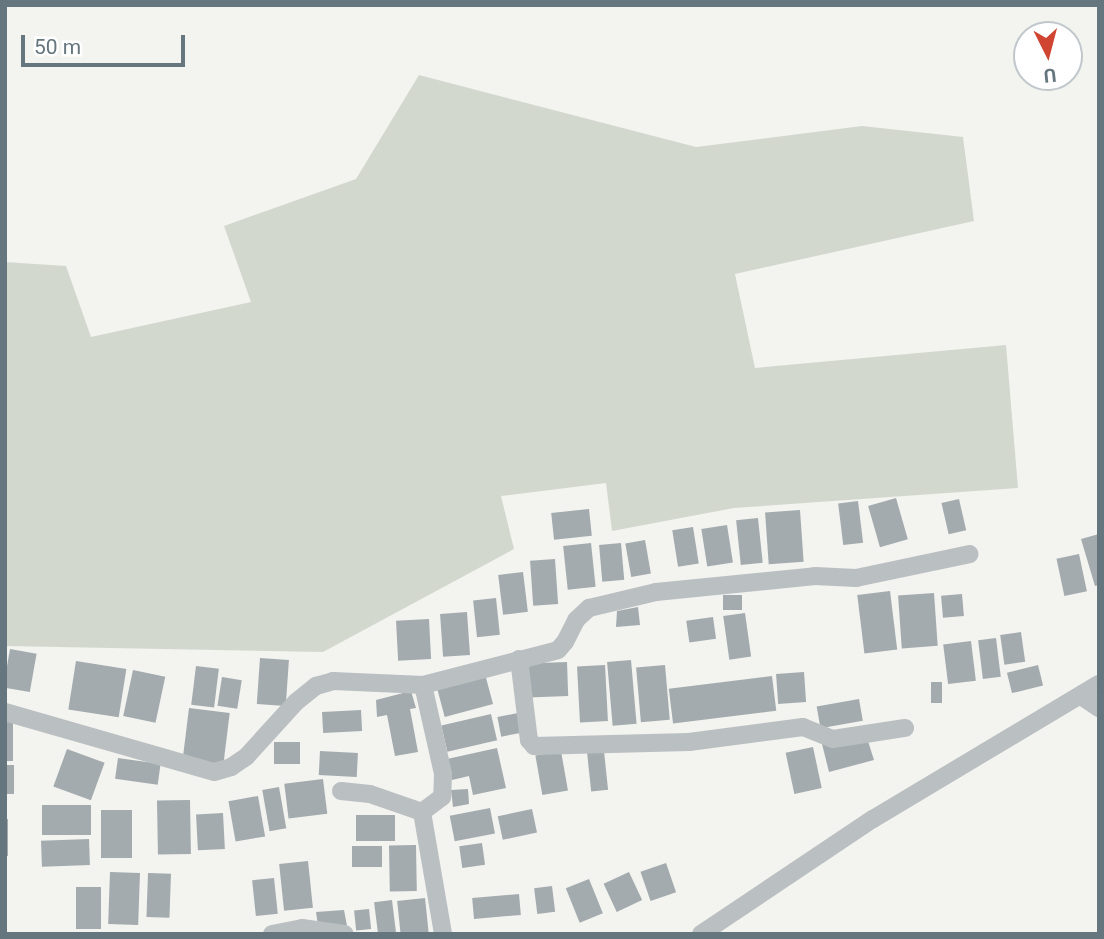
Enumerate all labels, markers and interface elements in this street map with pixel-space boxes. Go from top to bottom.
scale bar [24,21,189,65]
north arrow [1013,21,1083,91]
text: 50 m [34,35,81,59]
text: U [1043,63,1057,87]

